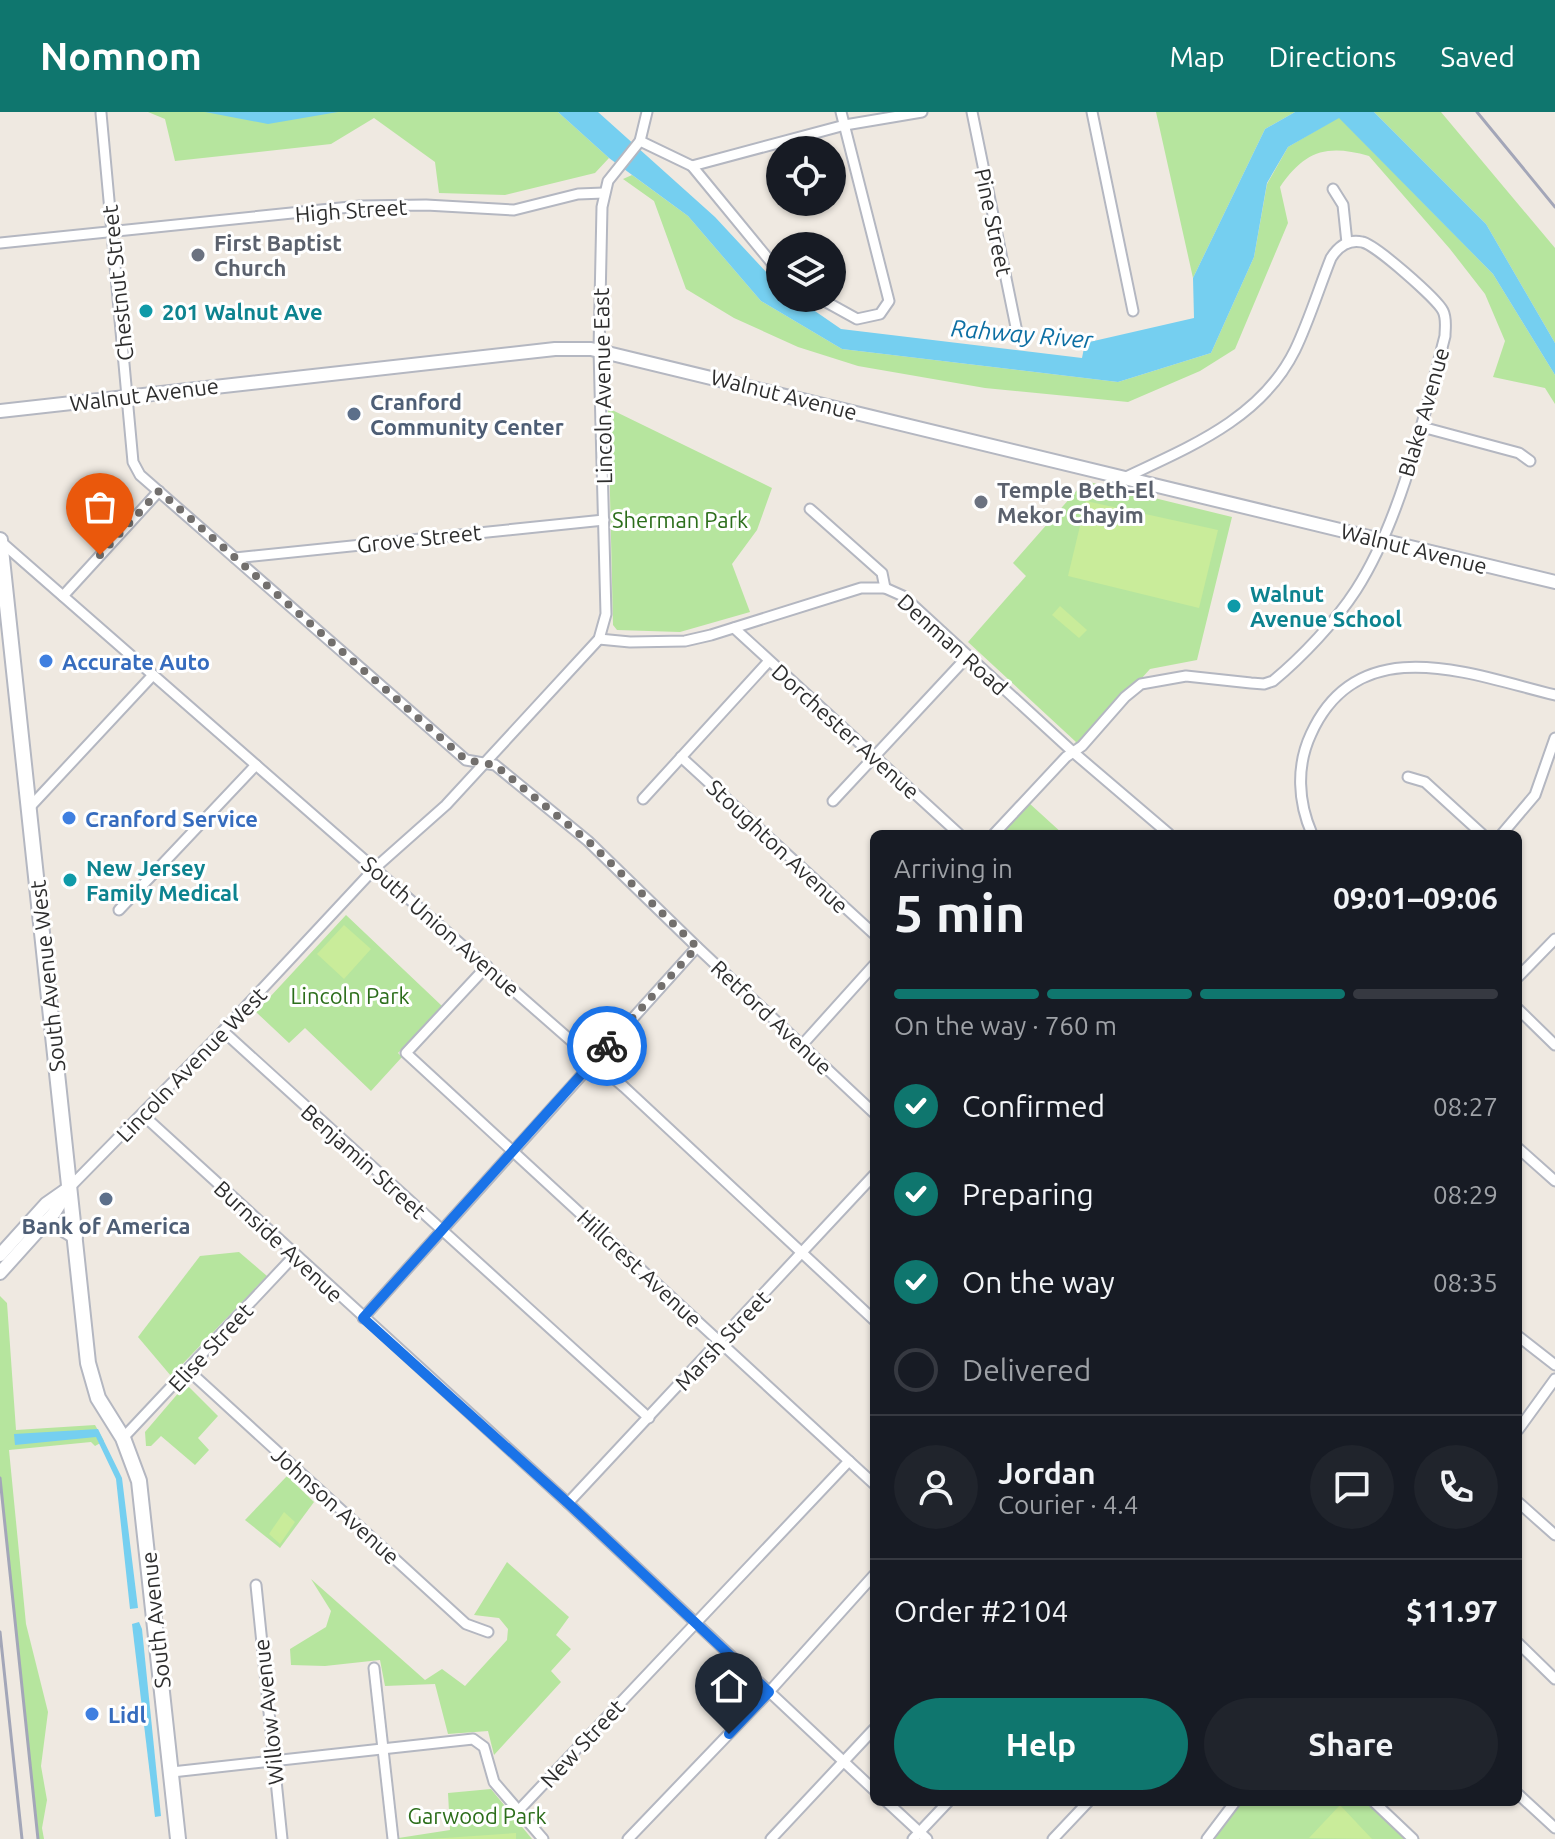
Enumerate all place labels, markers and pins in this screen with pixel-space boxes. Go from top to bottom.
place label: First Baptist Church [214,230,342,280]
marker: First Baptist Church [189,246,207,264]
place label: 201 Walnut Ave [162,299,323,324]
marker: 201 Walnut Ave [137,302,155,320]
place label: Cranford Community Center [370,389,564,439]
marker: Cranford Community Center [345,405,363,423]
pin [66,473,134,555]
place label: Temple Beth-El Mekor Chayim [997,477,1155,527]
marker: Temple Beth-El Mekor Chayim [972,493,990,511]
place label: Walnut Avenue School [1250,581,1402,631]
marker: Walnut Avenue School [1225,597,1243,615]
place label: Accurate Auto [62,649,210,674]
marker: Accurate Auto [37,652,55,670]
place label: Cranford Service [85,806,258,831]
marker: Cranford Service [60,809,78,827]
place label: New Jersey Family Medical [86,855,239,905]
marker: New Jersey Family Medical [61,871,79,889]
marker: Bank of America [97,1190,115,1208]
place label: Bank of America [21,1213,191,1238]
pin [695,1652,763,1734]
place label: Lidl [108,1702,146,1727]
marker: Lidl [83,1705,101,1723]

